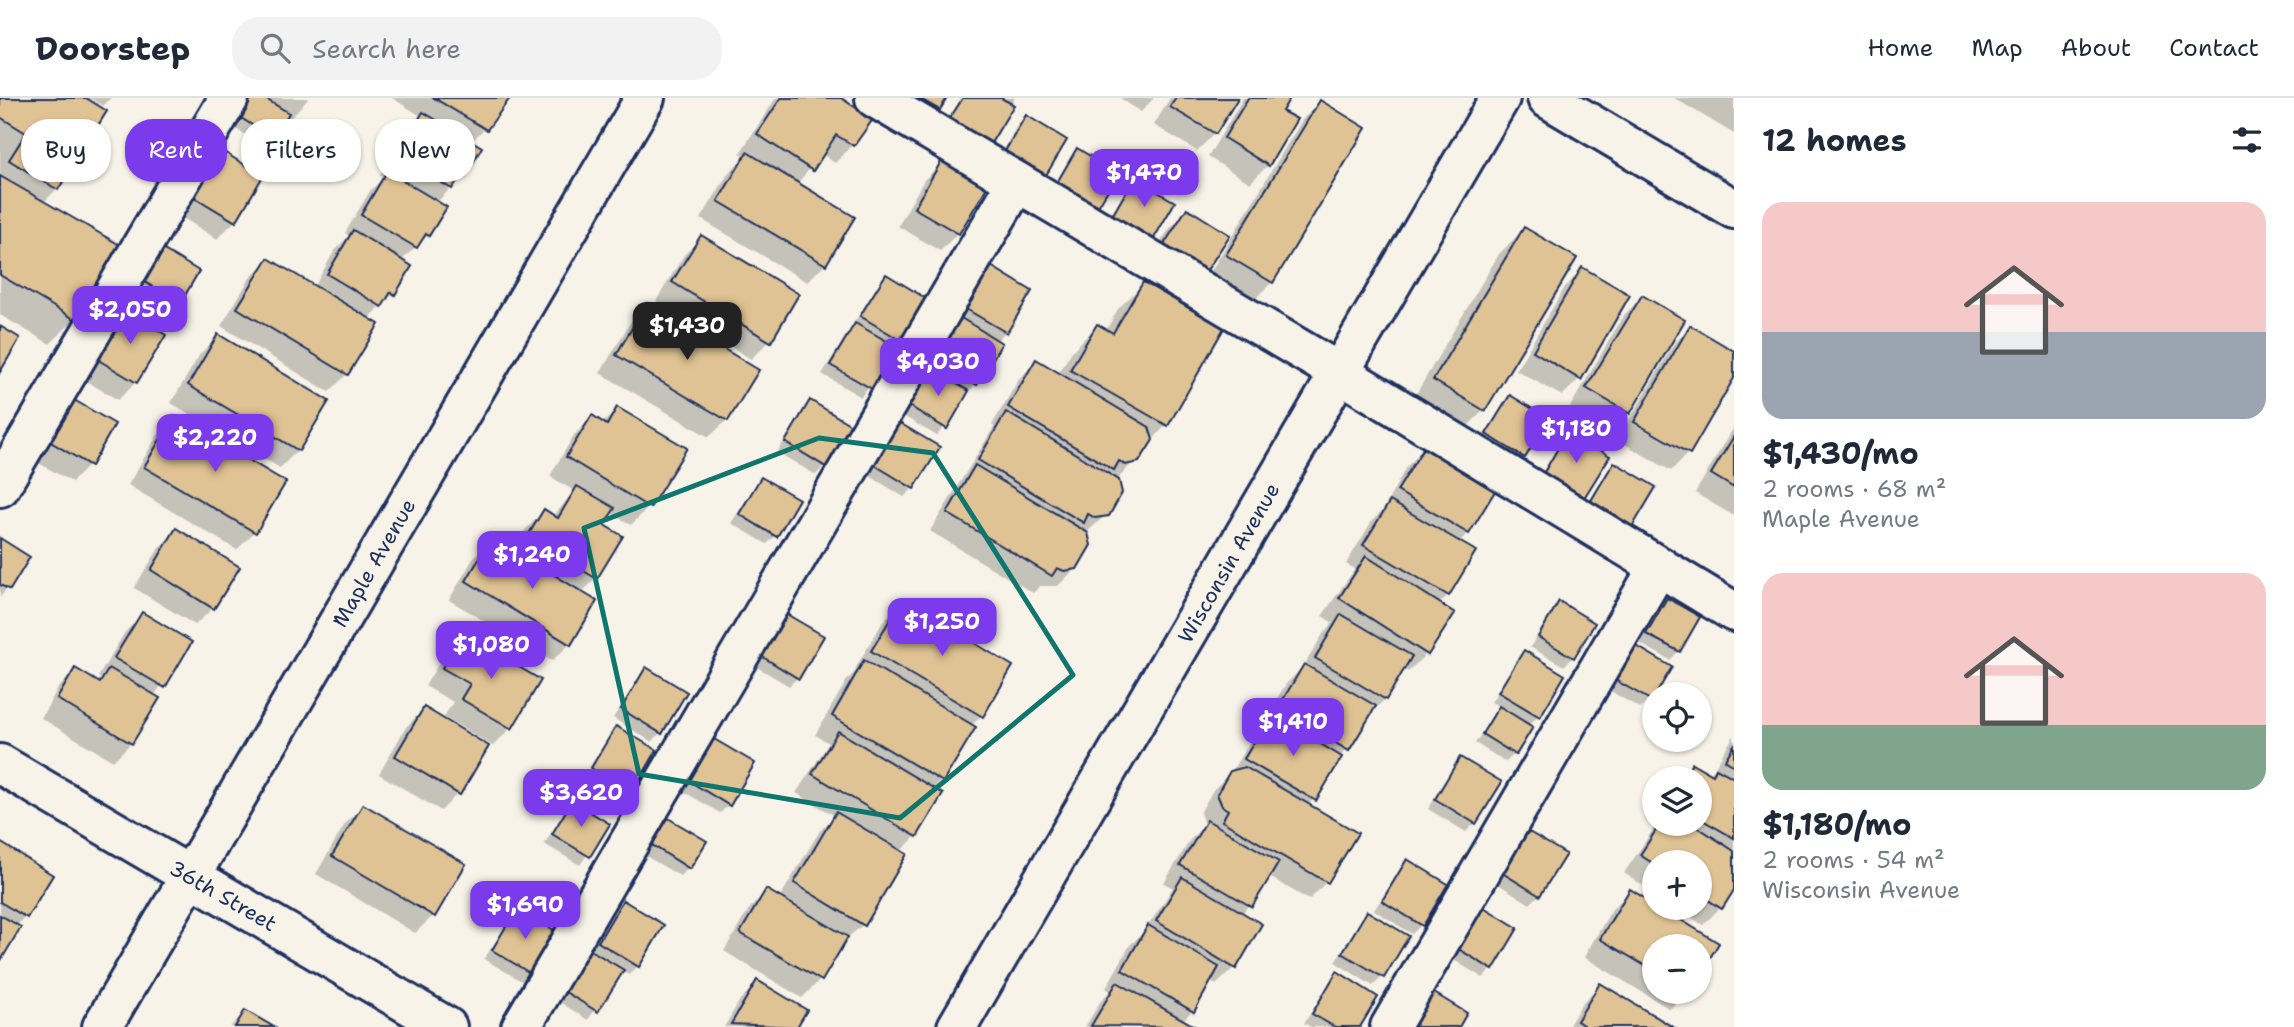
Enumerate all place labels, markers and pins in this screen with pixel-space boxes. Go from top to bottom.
pin: $1,470 [1087,150,1201,209]
pin: $2,050 [73,286,187,346]
pin: $1,430 [630,302,744,362]
pin: $4,030 [881,338,995,398]
pin: $1,180 [1519,406,1633,465]
pin: $2,220 [158,414,272,474]
pin: $1,240 [475,532,589,591]
pin: $1,250 [885,598,999,658]
pin: $1,080 [434,622,548,681]
pin: $1,410 [1236,698,1350,758]
pin: $3,620 [524,770,638,829]
pin: $1,690 [468,882,582,941]

